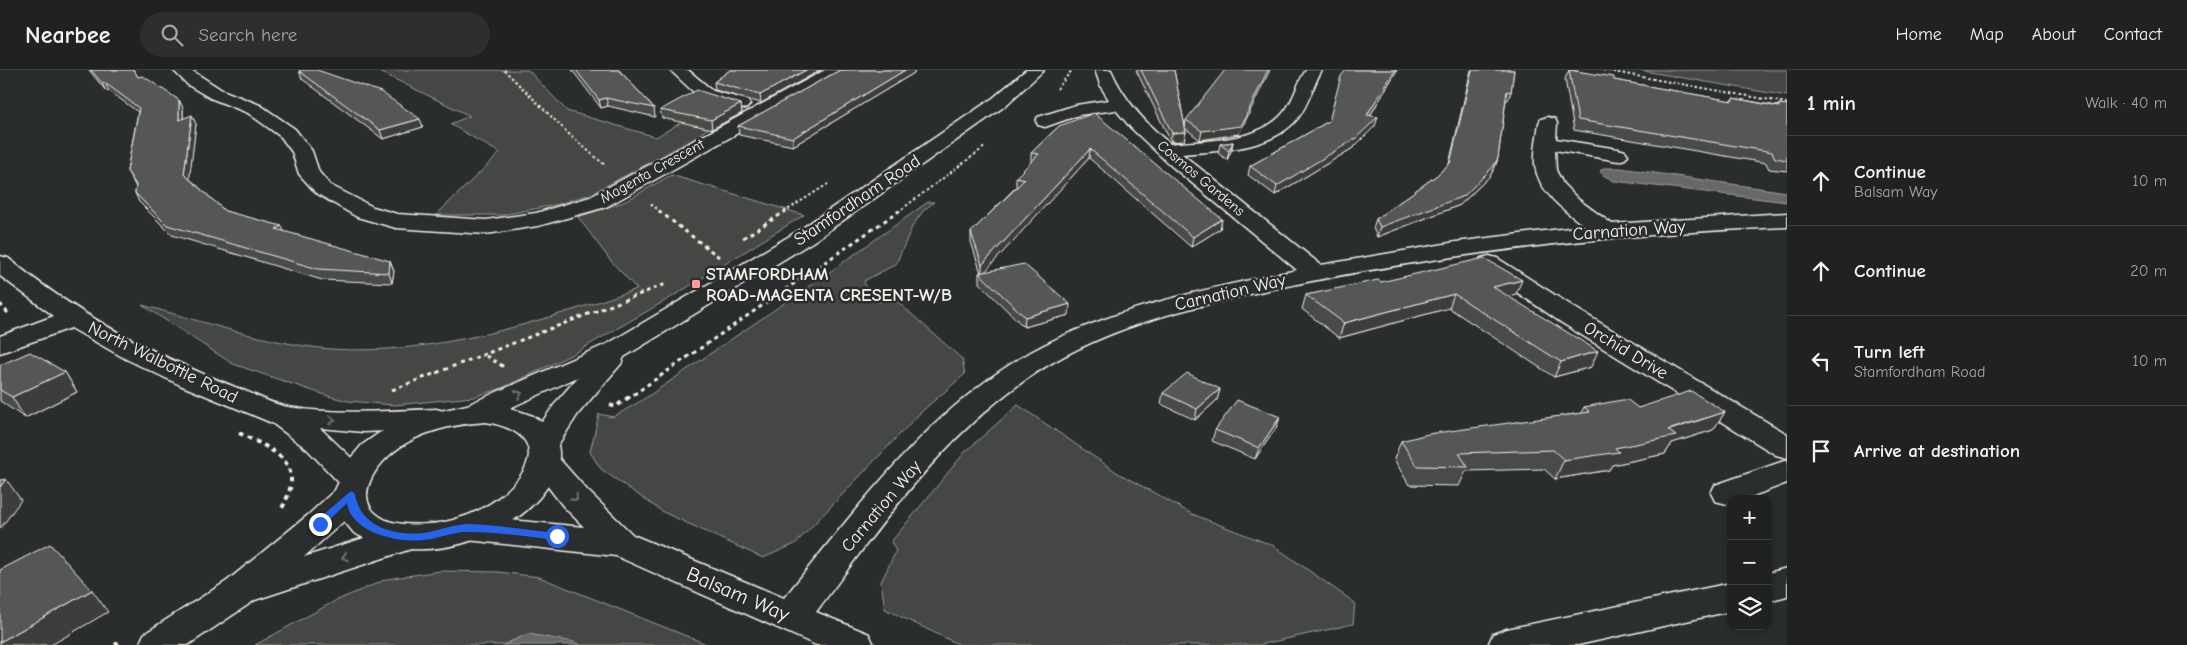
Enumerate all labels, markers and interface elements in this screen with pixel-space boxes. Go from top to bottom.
search box [140,12,490,57]
text: Nearbee [25,21,110,49]
icon: search [158,21,186,49]
text: Search here [198,24,297,46]
text: Home [1895,24,1942,45]
text: Map [1970,24,2004,45]
text: About [2032,24,2076,45]
text: Contact [2104,24,2162,45]
text: 1 min [1807,91,1856,115]
text: Walk · 40 m [2085,94,2167,112]
street label: Magenta Crescent [597,135,708,207]
street label: Cosmos Gardens [1154,136,1248,220]
street label: Stamfordham Road [790,150,924,250]
text: Continue [1854,161,1926,183]
icon: ahead [1807,167,1835,195]
text: 10 m [2132,172,2167,190]
text: Balsam Way [1854,183,1937,201]
street label: Carnation Way [1572,216,1687,245]
icon: ahead [1807,257,1835,285]
text: Continue [1854,260,1926,282]
text: 20 m [2130,262,2167,280]
place label: STAMFORDHAM ROAD-MAGENTA CRESENT-W/B [706,264,952,306]
street label: Carnation Way [1173,269,1289,315]
marker: STAMFORDHAM ROAD-MAGENTA CRESENT-W/B [690,278,702,290]
street label: North Walbottle Road [84,317,241,408]
street label: Orchid Drive [1580,317,1672,384]
text: Turn left [1854,341,1925,363]
icon: left [1807,347,1835,375]
text: 10 m [2132,352,2167,370]
text: Stamfordham Road [1854,363,1985,381]
one-way arrow [514,390,523,400]
one-way arrow [328,415,336,426]
icon: arrive [1807,437,1835,465]
text: Arrive at destination [1854,440,2020,462]
street label: Carnation Way [837,455,926,556]
one-way arrow [569,493,578,502]
map controls [1727,495,1772,630]
button: + [1727,495,1772,540]
route end [309,513,332,536]
route start [546,525,569,548]
button: − [1727,540,1772,585]
one-way arrow [341,551,350,561]
street label: Balsam Way [683,562,794,627]
button: layers [1727,585,1772,630]

